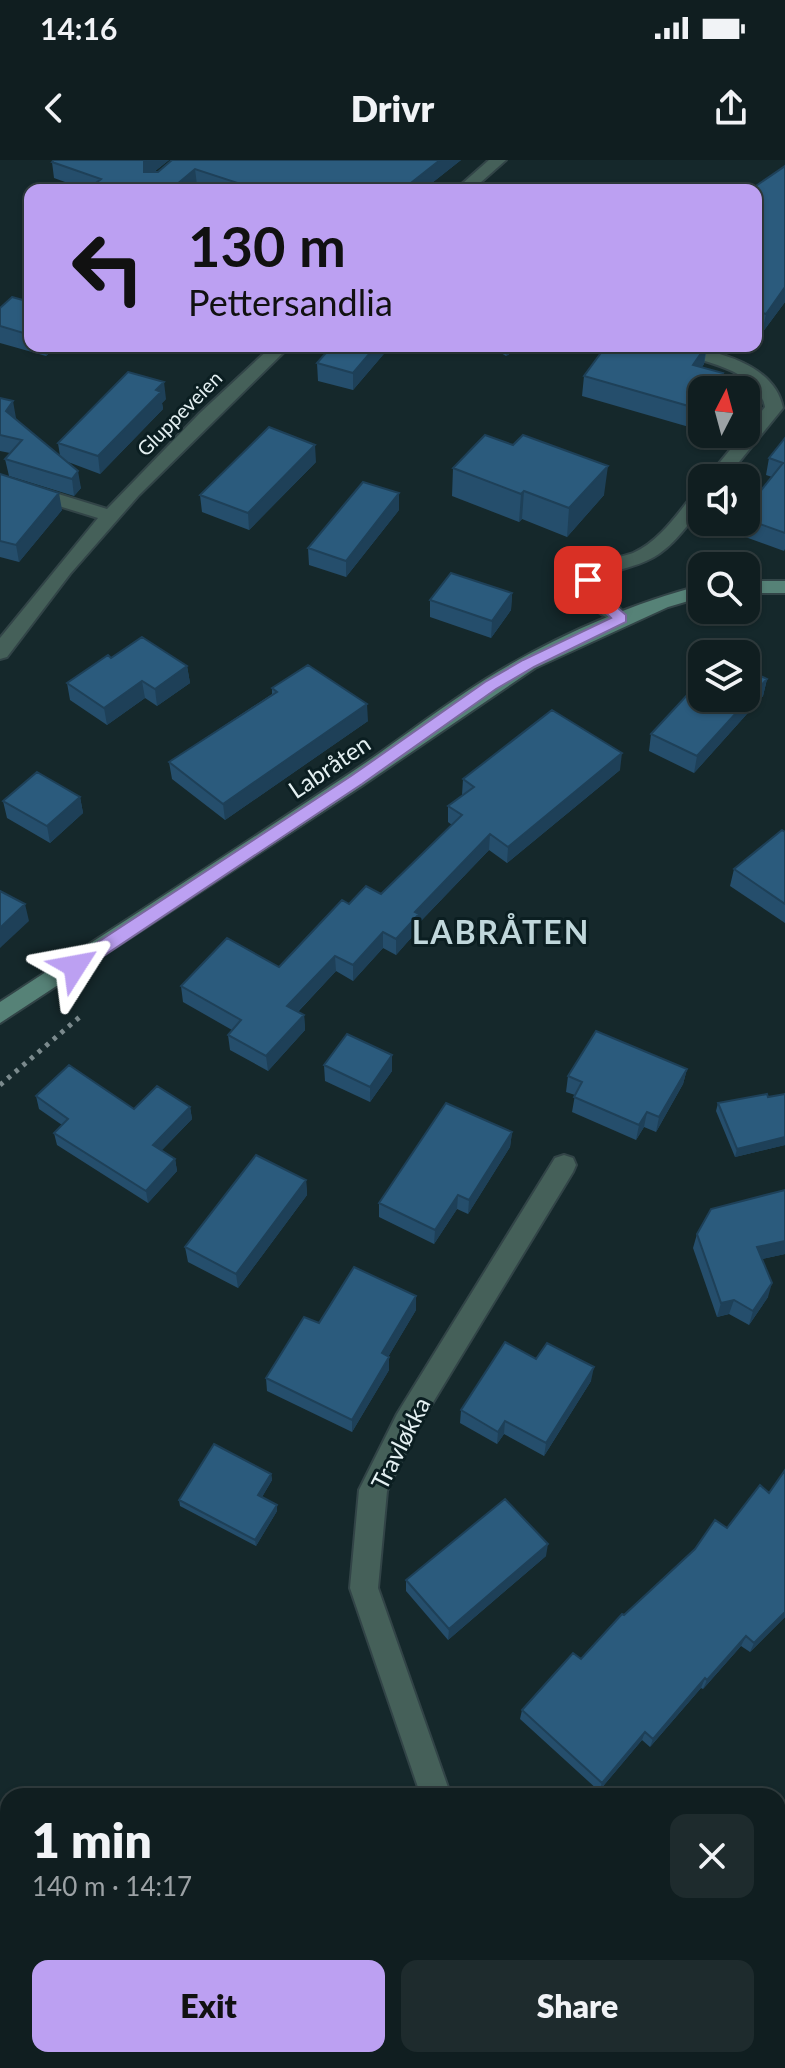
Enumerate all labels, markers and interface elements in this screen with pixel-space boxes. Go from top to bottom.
text: 14:16 [40,10,117,46]
icon: back [32,86,76,130]
text: Drivr [351,86,434,130]
icon: share [709,86,753,130]
text: 130 m [188,212,346,279]
icon: left [56,216,160,320]
text: Pettersandlia [188,280,393,324]
street label: Gluppeveien [132,366,226,460]
north arrow [688,376,760,448]
map controls [688,376,760,712]
button: sound [688,464,760,536]
pin [554,546,622,614]
button: search [688,552,760,624]
icon: arrive [566,558,610,602]
button: layers [688,640,760,712]
street label: Labråten [282,728,376,804]
district label: LABRÅTEN [412,912,590,951]
position arrow [33,924,117,1008]
street label: Travløkka [364,1392,436,1494]
text: 1 min [32,1811,152,1868]
button: close [670,1814,754,1898]
text: 140 m · 14:17 [32,1870,192,1902]
button: Exit [32,1960,385,2052]
button: Share [401,1960,754,2052]

